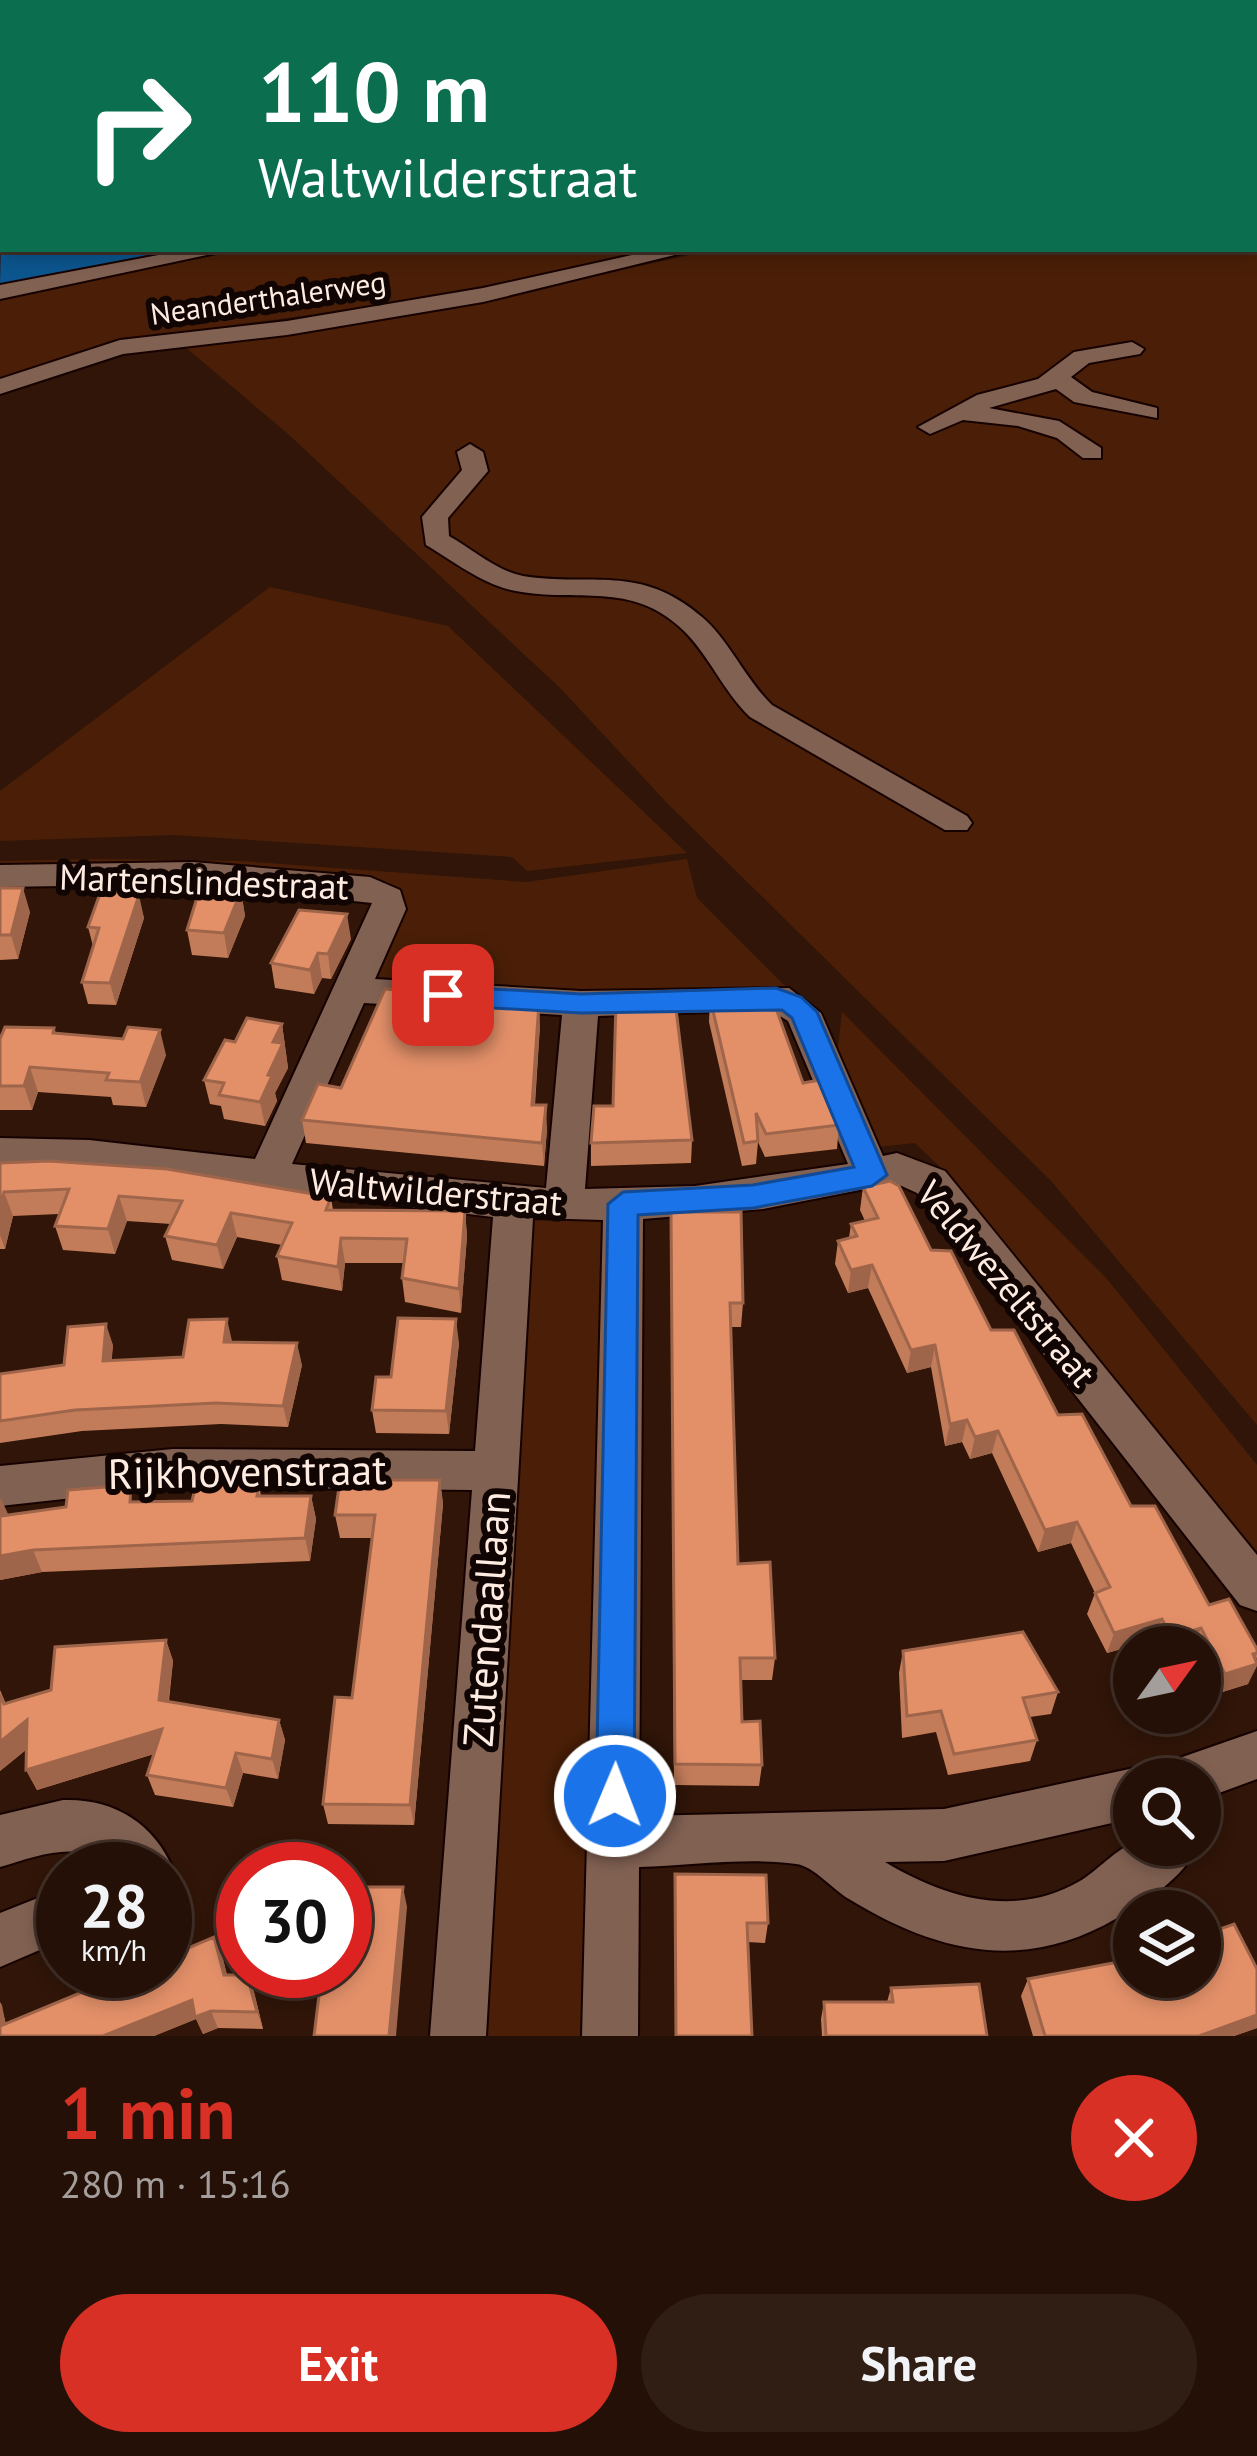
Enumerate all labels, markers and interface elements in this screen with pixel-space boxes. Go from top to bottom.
text: 110 m [258,36,490,145]
icon: right [60,48,216,204]
text: Waltwilderstraat [258,142,637,212]
street label: Neanderthalerweg [148,261,388,333]
street label: Martenslindestraat [58,852,350,910]
pin [392,944,494,1046]
icon: arrive [410,962,476,1028]
street label: Waltwilderstraat [308,1157,564,1225]
street label: Veldwezeltstraat [907,1170,1107,1396]
street label: Rijkhovenstraat [107,1441,387,1501]
street label: Zutendaallaan [450,1489,522,1749]
north arrow [1113,1626,1221,1734]
map controls [1113,1626,1221,1998]
position arrow [552,1733,678,1859]
button: search [1113,1758,1221,1866]
speed limit sign: 30 [216,1842,372,1998]
text: 28 [80,1866,148,1944]
button: layers [1113,1890,1221,1998]
text: km/h [81,1930,147,1969]
text: 1 min [60,2066,236,2159]
button: close [1071,2075,1197,2201]
text: 280 m · 15:16 [60,2158,291,2209]
button: Exit [60,2294,617,2432]
button: Share [641,2294,1197,2432]

